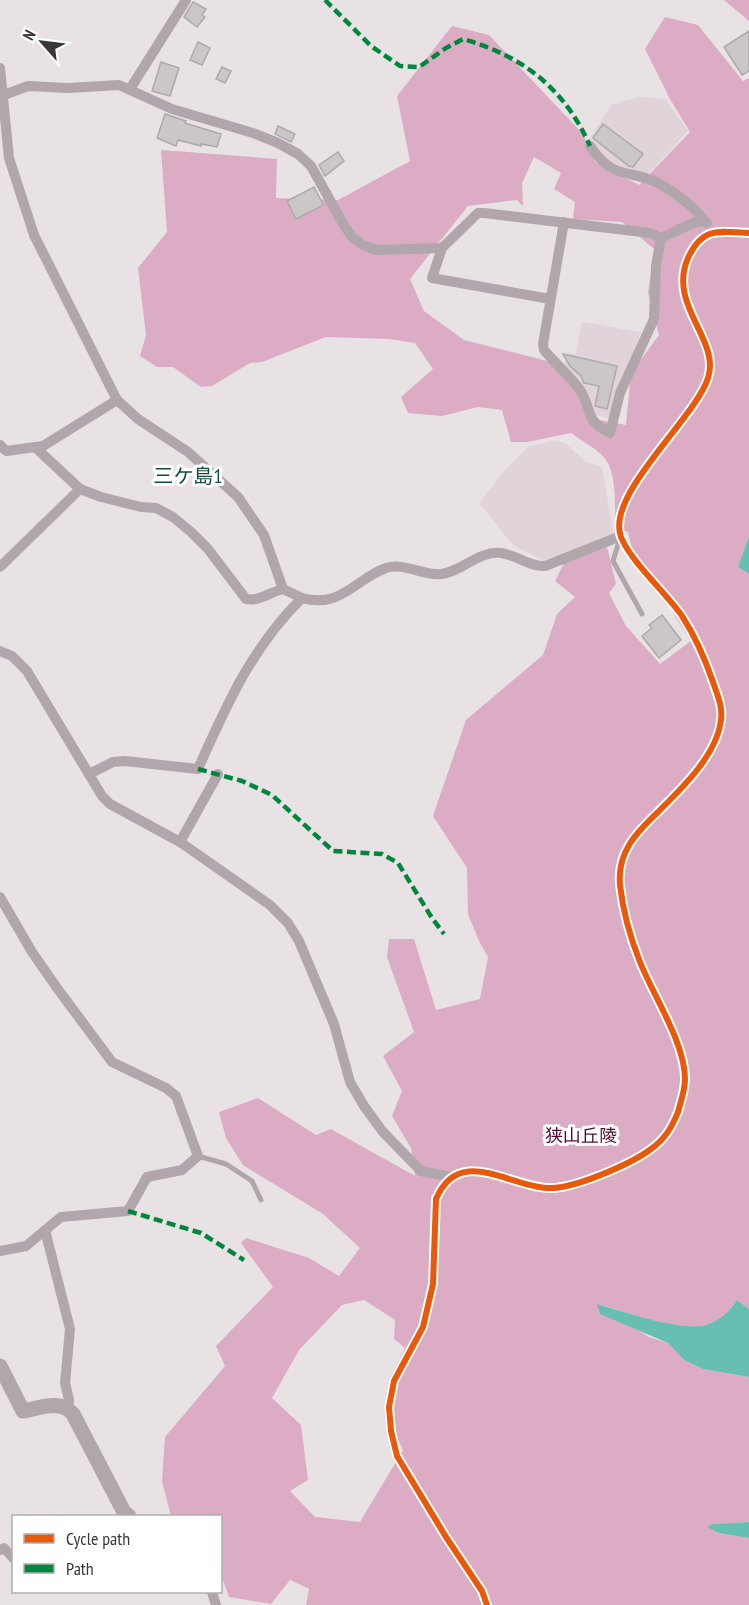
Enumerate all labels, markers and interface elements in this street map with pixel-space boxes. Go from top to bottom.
north arrow [12,12,72,72]
text: N [18,26,40,43]
district label: 三ケ島1 [154,463,223,489]
park label: 狭山丘陵 [545,1124,617,1147]
legend [12,1515,222,1593]
text: Cycle path [66,1527,130,1550]
text: Path [66,1557,94,1580]

